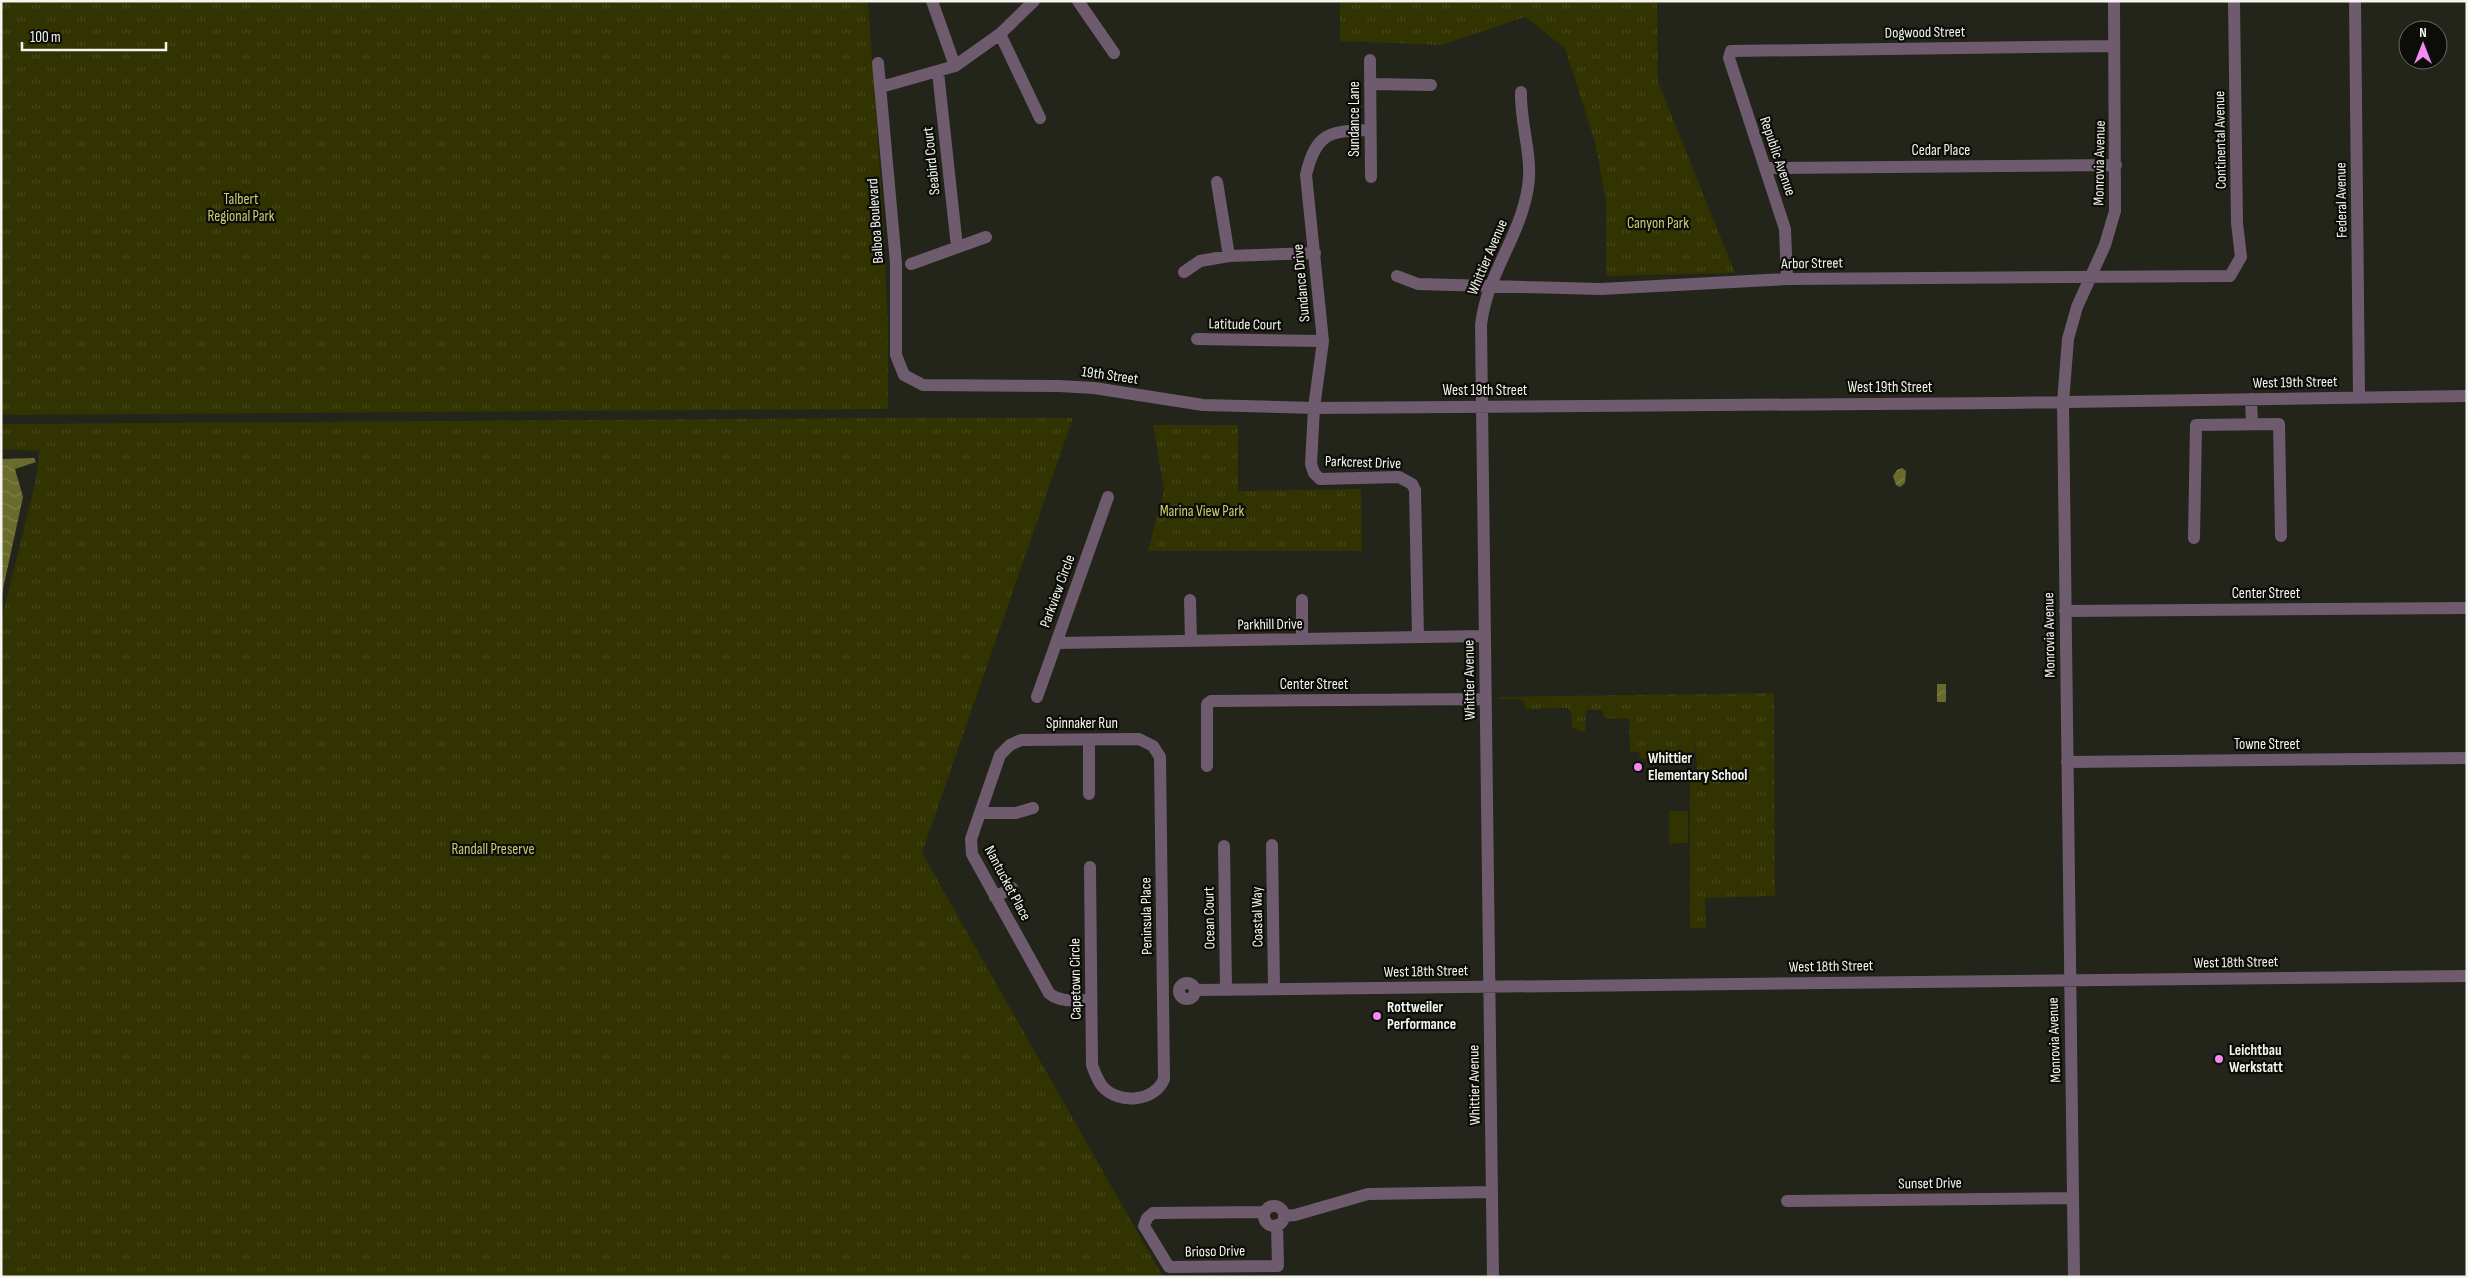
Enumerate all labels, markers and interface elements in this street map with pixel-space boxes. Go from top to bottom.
scale bar [22,20,166,52]
north arrow [2398,20,2448,70]
street label: Dogwood Street [1885,22,1966,43]
text: N [2419,24,2427,41]
text: 100 m [30,28,61,47]
street label: Sundance Lane [1345,81,1364,157]
street label: Continental Avenue [2210,91,2231,189]
street label: Republic Avenue [1755,114,1800,198]
street label: Monrovia Avenue [2089,120,2110,206]
street label: Seabird Court [918,125,945,196]
street label: Cedar Place [1912,141,1970,160]
street label: Federal Avenue [2331,162,2352,238]
street label: Balboa Boulevard [863,178,888,264]
park label: Talbert Regional Park [207,190,275,226]
park label: Canyon Park [1627,214,1689,233]
street label: Whittier Avenue [1463,217,1512,298]
street label: Sundance Drive [1289,243,1314,323]
street label: Arbor Street [1780,253,1843,274]
street label: Latitude Court [1208,314,1282,335]
street label: 19th Street [1080,362,1140,389]
street label: West 19th Street [2252,372,2338,393]
street label: West 19th Street [1848,378,1933,397]
street label: West 19th Street [1443,381,1528,400]
street label: Parkcrest Drive [1325,452,1401,473]
park label: Marina View Park [1160,502,1245,521]
street label: Parkview Circle [1035,552,1079,630]
street label: Center Street [2232,584,2301,603]
street label: Monrovia Avenue [2039,592,2060,678]
street label: Parkhill Drive [1237,614,1303,635]
street label: Whittier Avenue [1459,640,1480,720]
street label: Center Street [1280,675,1349,694]
street label: Spinnaker Run [1046,714,1118,733]
street label: Towne Street [2234,735,2301,754]
place label: Whittier Elementary School [1648,749,1747,785]
marker: Whittier Elementary School [1632,761,1644,773]
park label: Randall Preserve [452,840,534,859]
street label: Nantucket Place [980,843,1035,924]
street label: Peninsula Place [1136,877,1157,955]
street label: Ocean Court [1199,886,1220,949]
street label: Coastal Way [1247,886,1268,948]
street label: Capetown Circle [1065,938,1086,1020]
street label: West 18th Street [2193,952,2279,973]
street label: West 18th Street [1788,956,1874,977]
street label: West 18th Street [1383,961,1469,982]
street label: Monrovia Avenue [2044,997,2065,1083]
place label: Rottweiler Performance [1387,998,1456,1034]
marker: Rottweiler Performance [1371,1010,1383,1022]
place label: Leichtbau Werkstatt [2229,1041,2283,1077]
street label: Whittier Avenue [1464,1045,1485,1125]
marker: Leichtbau Werkstatt [2213,1053,2225,1065]
street label: Sunset Drive [1898,1173,1962,1194]
street label: Brioso Drive [1185,1241,1245,1262]

